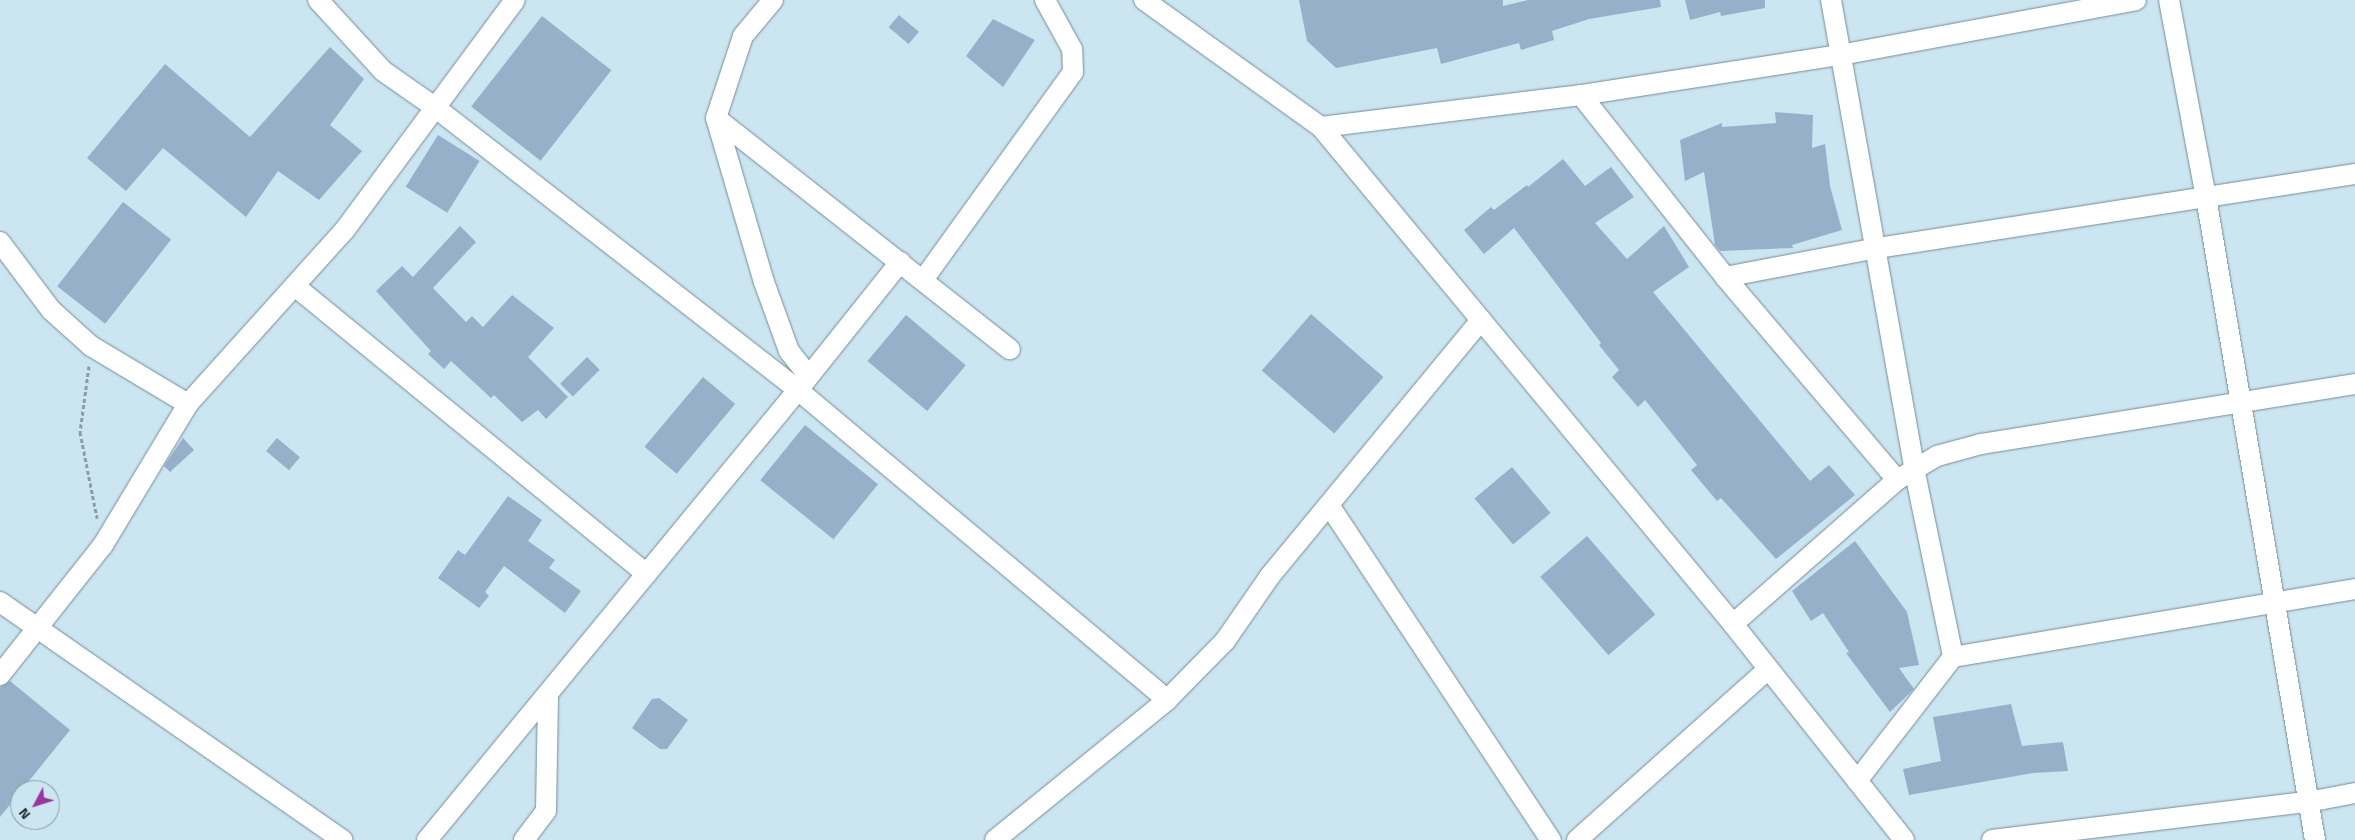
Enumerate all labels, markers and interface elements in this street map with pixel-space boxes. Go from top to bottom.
north arrow [10,780,60,830]
text: N [13,804,35,825]

